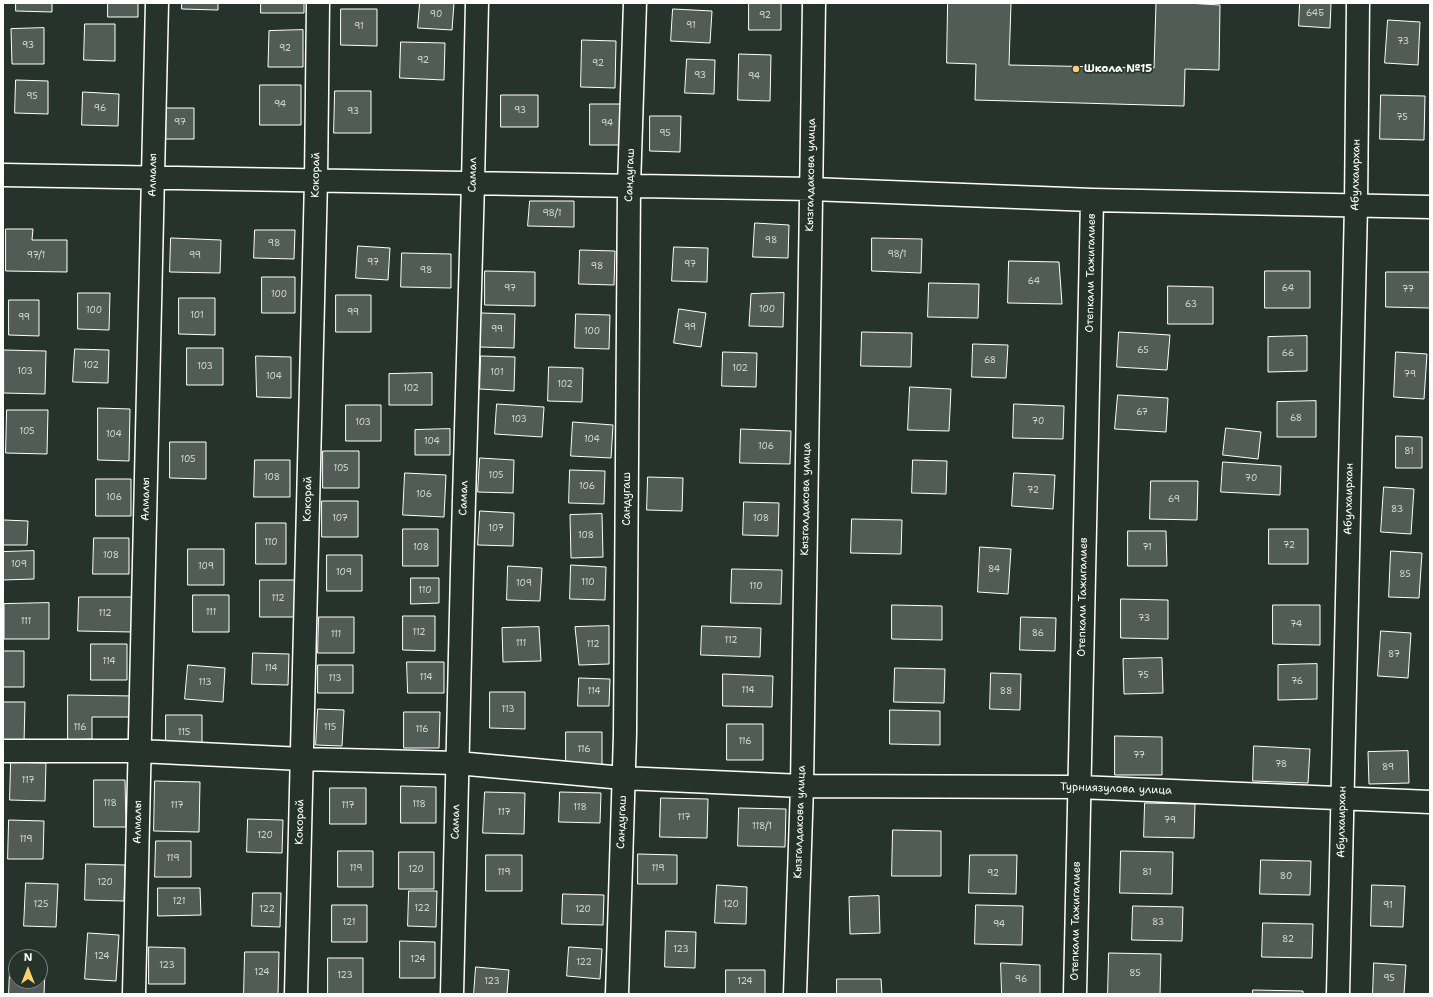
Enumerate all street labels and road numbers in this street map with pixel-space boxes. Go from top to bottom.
street label: Кызгалдакова улица [803,118,819,232]
street label: Абулхаирхан [1349,139,1363,211]
street label: Сандугаш [622,148,638,202]
street label: Кокорай [309,152,323,198]
street label: Алмалы [146,153,160,197]
street label: Самал [466,157,480,193]
street label: Отепкали Тажигалиев [1083,213,1099,333]
street label: Кызгалдакова улица [798,442,814,556]
street label: Абулхаирхан [1342,463,1356,535]
street label: Сандугаш [620,472,634,526]
street label: Кокорай [301,476,315,522]
street label: Алмалы [139,477,153,521]
street label: Самал [457,480,471,516]
street label: Отепкали Тажигалиев [1075,537,1091,657]
street label: Кызгалдакова улица [791,765,809,879]
street label: Турниязулова улица [1060,780,1172,798]
street label: Абулхаирхан [1335,786,1349,858]
street label: Сандугаш [614,795,630,849]
street label: Кокорай [293,799,307,845]
street label: Алмалы [131,800,145,844]
street label: Самал [449,804,463,840]
street label: Отепкали Тажигалиев [1068,861,1084,981]

